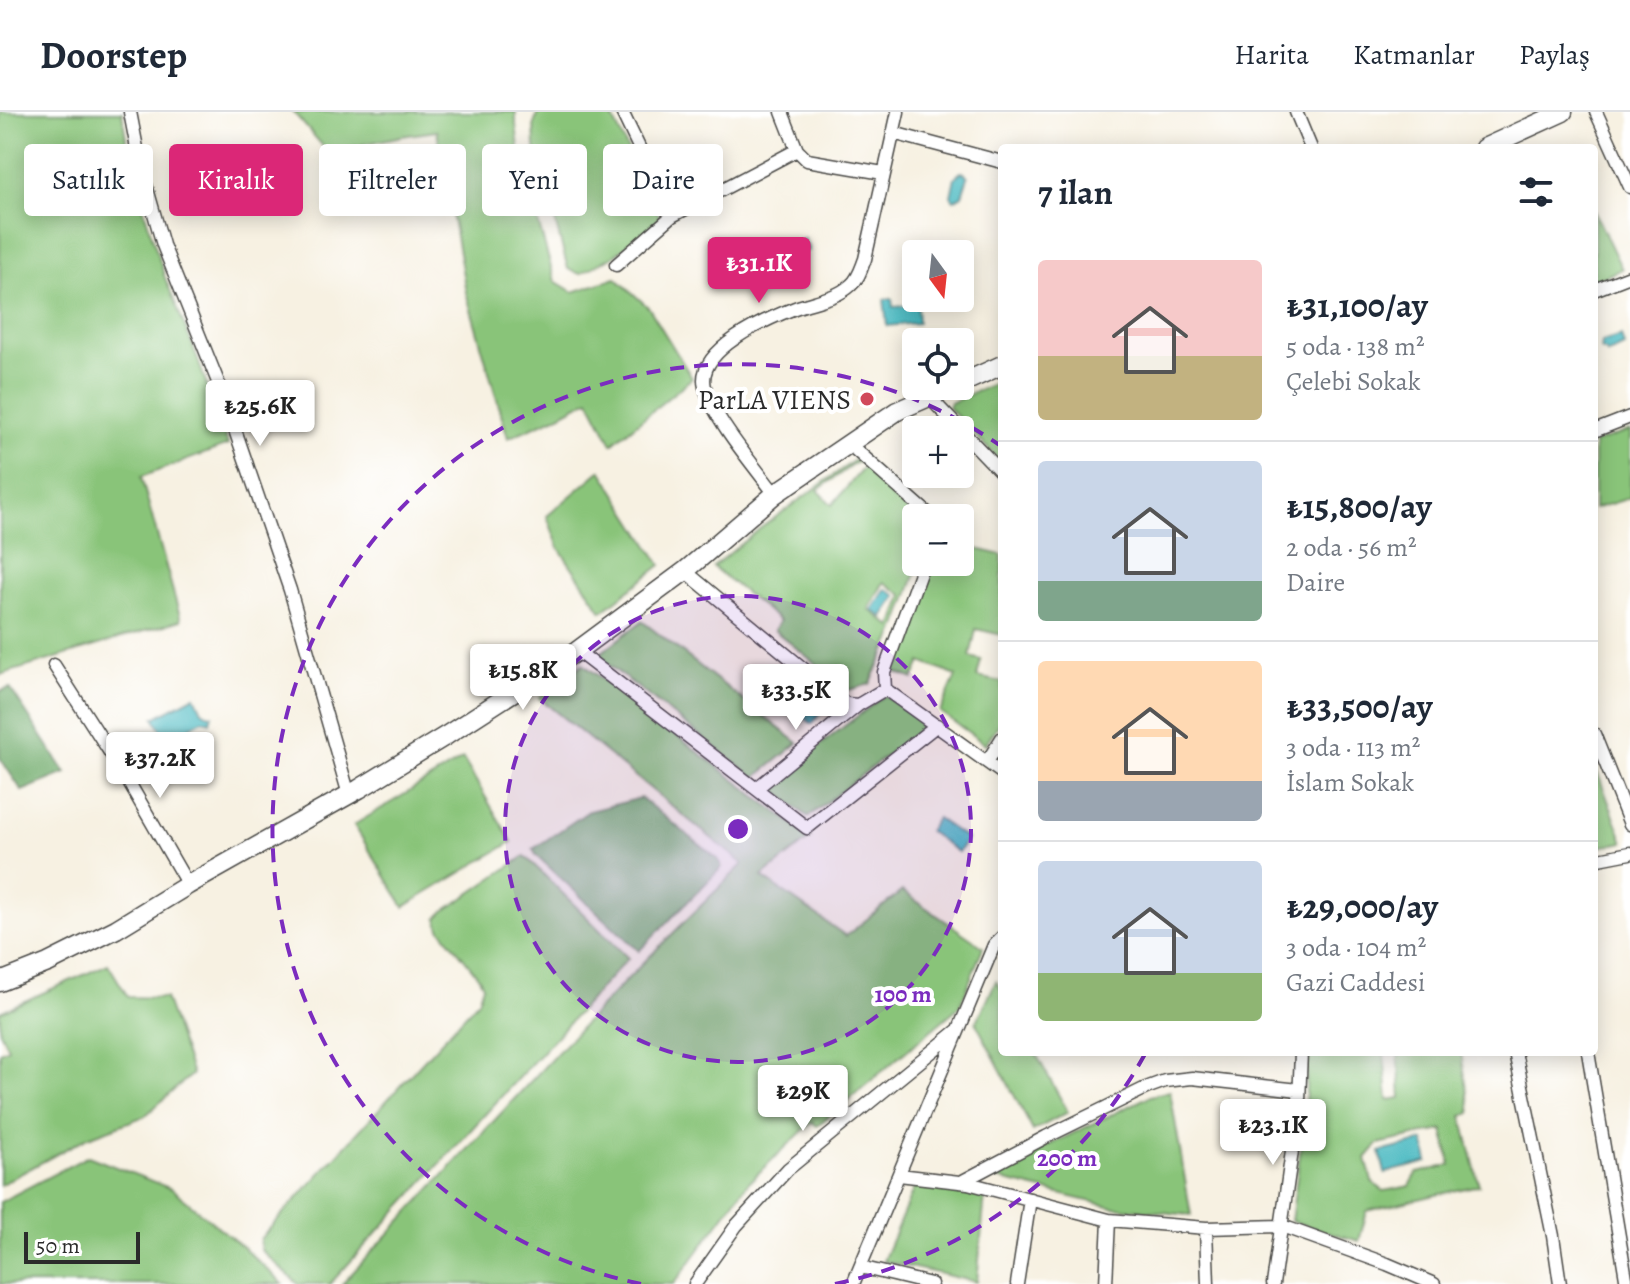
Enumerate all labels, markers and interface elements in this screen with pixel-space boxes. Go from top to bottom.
text: Doorstep [40,29,187,81]
text: Harita [1235,36,1309,74]
text: Katmanlar [1353,36,1475,74]
text: Paylaş [1519,36,1590,74]
chip: Satılık [24,144,153,216]
chip: Kiralık [169,144,303,216]
chip: Filtreler [319,144,466,216]
chip: Yeni [482,144,587,216]
chip: Daire [603,144,723,216]
text: 7 ilan [1038,169,1113,216]
icon: filters [1514,170,1558,214]
pin: ₺31.1K [694,237,824,305]
north arrow [902,240,974,312]
map controls [902,240,974,576]
text: ₺31.1K [726,245,792,280]
text: ₺31,100/ay [1286,282,1428,329]
icon: home [1102,292,1198,388]
button: locate [902,328,974,400]
text: 5 oda · 138 m² [1286,329,1424,364]
text: Çelebi Sokak [1286,364,1421,399]
pin: ₺25.6K [195,380,325,448]
place label: ParLA VIENS [698,381,851,419]
text: ₺25.6K [224,388,296,423]
marker: ParLA VIENS [858,390,876,408]
button: + [902,416,974,488]
text: ₺15,800/ay [1286,483,1432,530]
icon: home [1102,493,1198,589]
button: − [902,504,974,576]
text: 2 oda · 56 m² [1286,530,1417,565]
text: Daire [1286,565,1345,600]
pin: ₺15.8K [458,644,588,712]
text: ₺15.8K [488,652,558,687]
pin: ₺33.5K [731,664,861,732]
text: ₺33.5K [761,672,831,707]
text: ₺33,500/ay [1286,683,1433,730]
icon: home [1102,693,1198,789]
text: 3 oda · 113 m² [1286,730,1420,765]
pin: ₺37.2K [95,732,225,800]
text: ₺37.2K [124,740,196,775]
text: İslam Sokak [1286,765,1414,800]
centre of rings [724,815,752,843]
text: ₺29,000/ay [1286,883,1438,930]
icon: home [1102,893,1198,989]
text: 3 oda · 104 m² [1286,930,1426,965]
text: Gazi Caddesi [1286,965,1425,1000]
text: 100 m [874,978,932,1010]
pin: ₺29K [756,1065,850,1133]
text: ₺29K [776,1073,830,1108]
pin: ₺23.1K [1208,1099,1338,1167]
text: ₺23.1K [1238,1107,1308,1142]
text: 200 m [1037,1142,1097,1174]
scale bar [24,1228,140,1264]
text: 50 m [36,1231,80,1261]

